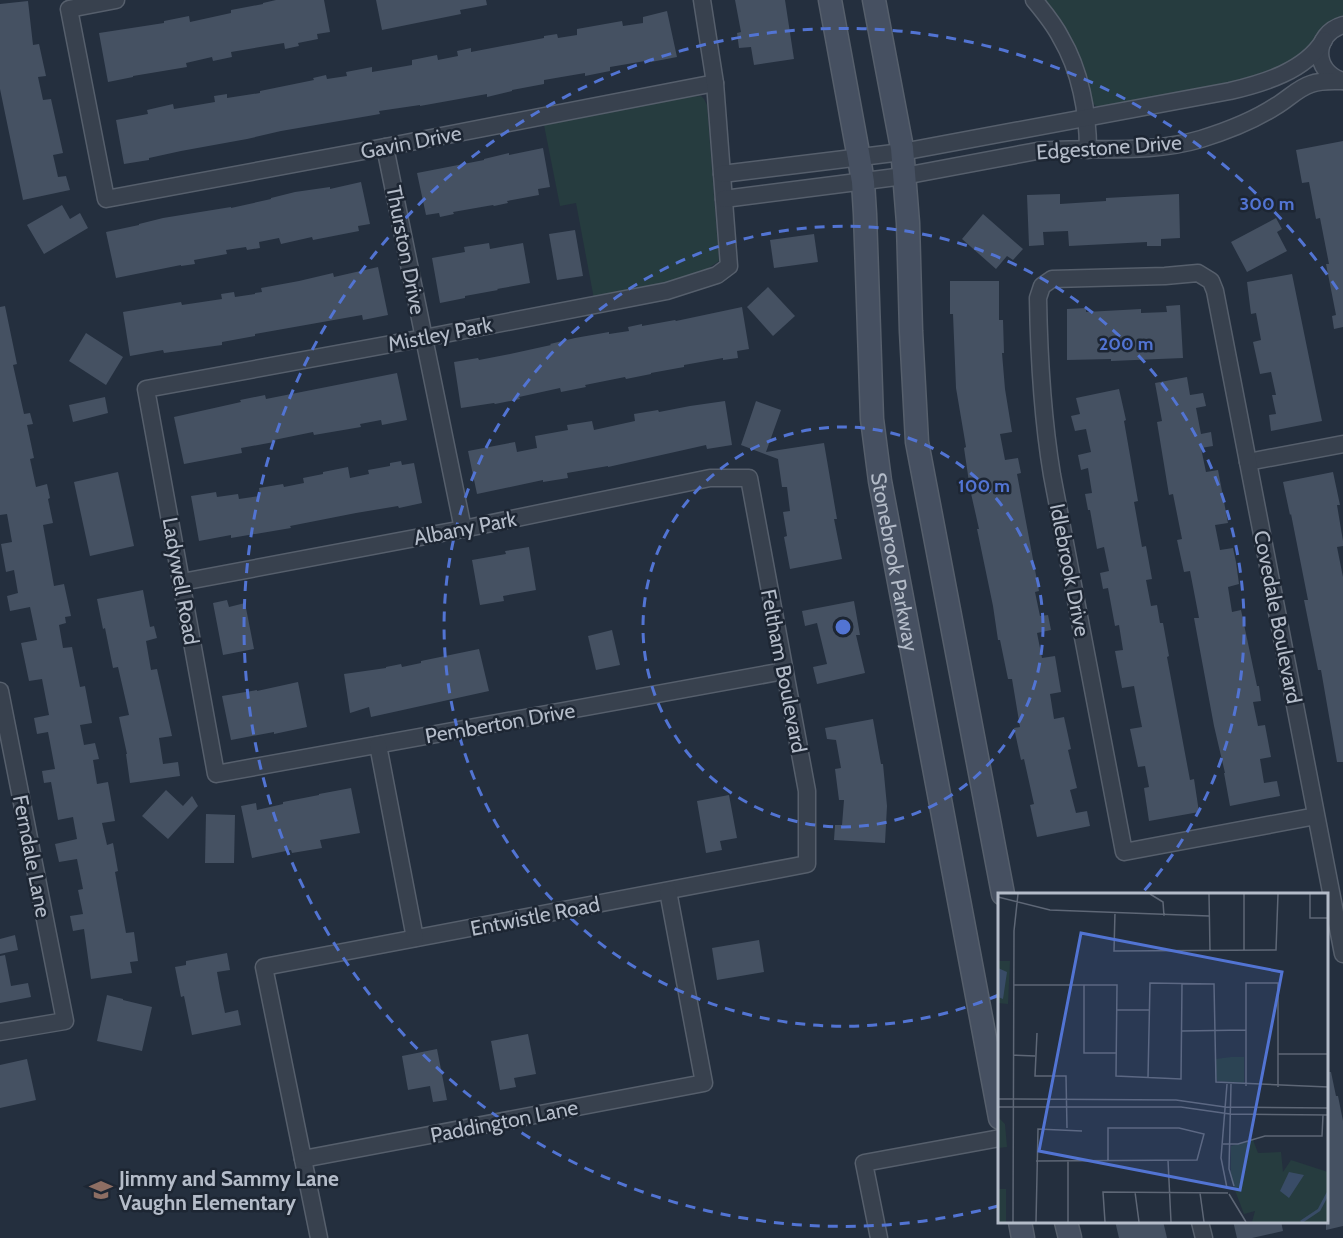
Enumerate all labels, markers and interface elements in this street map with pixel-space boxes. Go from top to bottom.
street label: Gavin Drive [358,120,464,164]
street label: Edgestone Drive [1035,129,1183,165]
street label: Thurston Drive [381,183,431,317]
text: 300 m [1240,193,1294,215]
street label: Mistley Park [386,312,495,356]
text: 200 m [1099,333,1153,355]
street label: Stonebrook Parkway [867,471,924,654]
text: 100 m [958,475,1010,497]
street label: Idlebrook Drive [1045,502,1095,639]
street label: Albany Park [412,506,519,550]
street label: Ladywell Road [157,515,205,647]
street label: Covedale Boulevard [1249,528,1307,706]
street label: Feltham Boulevard [756,587,812,755]
centre of rings [833,617,853,637]
street label: Pemberton Drive [423,697,577,749]
street label: Ferndale Lane [8,793,56,920]
street label: Entwistle Road [468,891,602,941]
inset map [998,893,1328,1223]
street label: Paddington Lane [428,1094,580,1148]
place label: Jimmy and Sammy Lane Vaughn Elementary [118,1166,339,1215]
school or university icon: Jimmy and Sammy Lane Vaughn Elementary [88,1177,114,1203]

